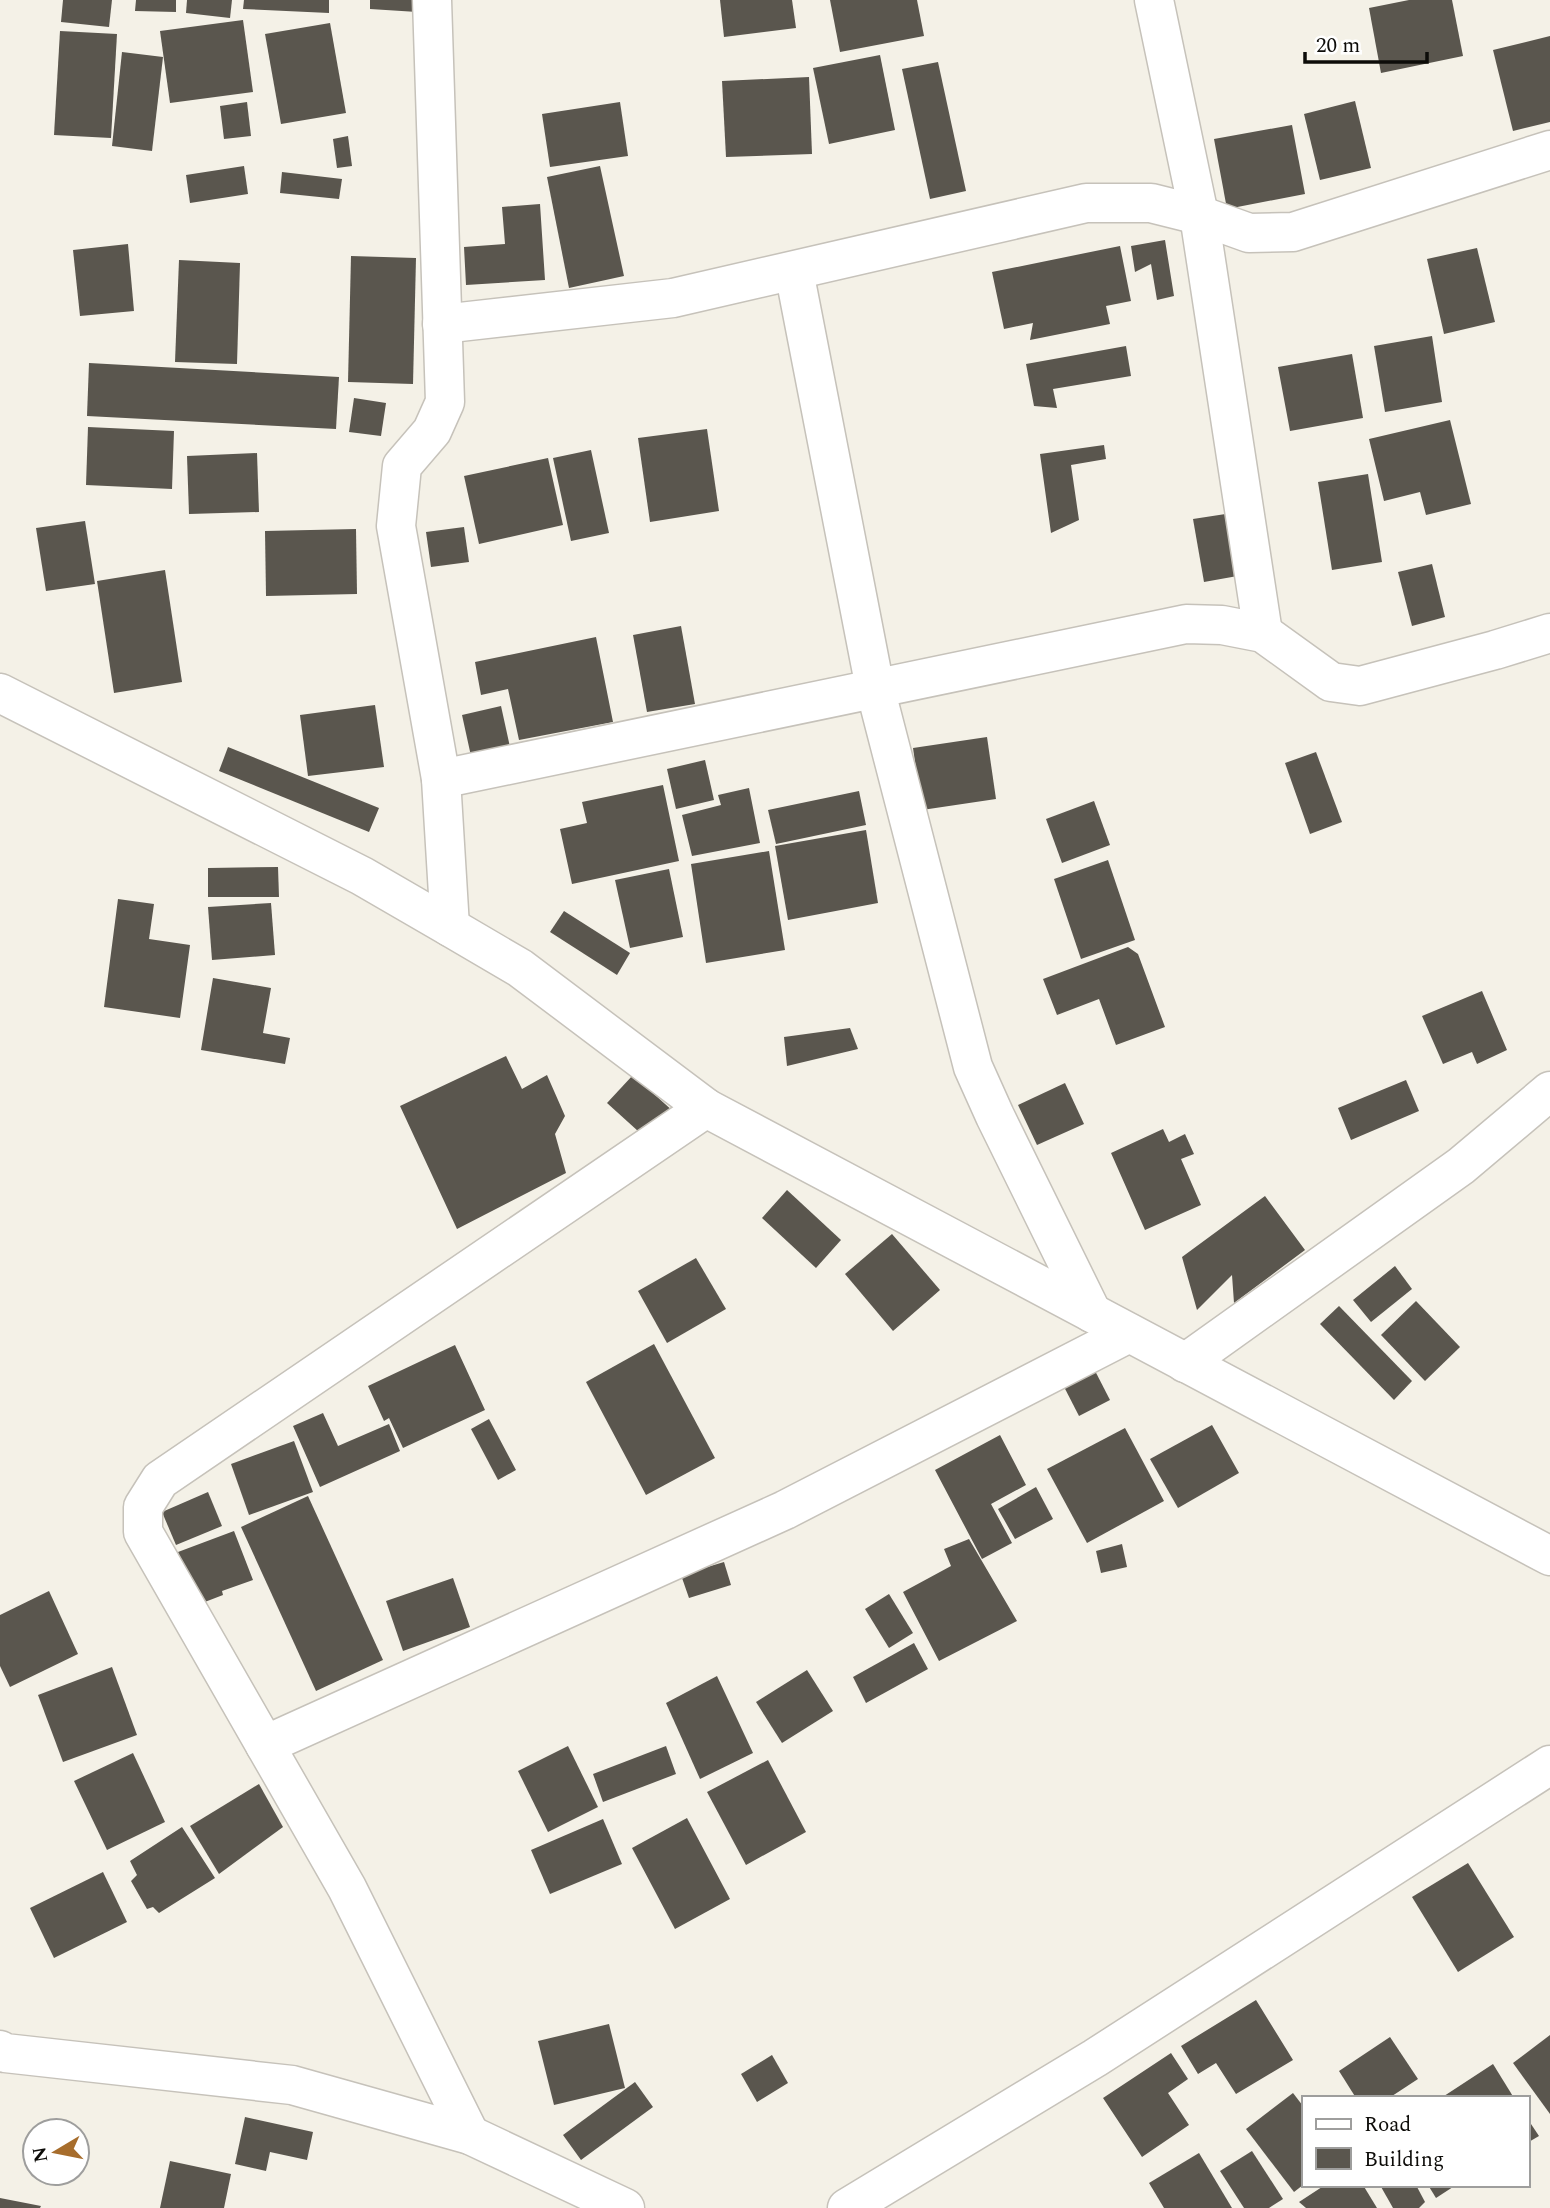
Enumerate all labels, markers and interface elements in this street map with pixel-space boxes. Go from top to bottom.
scale bar [1305,21,1428,65]
text: 20 m [1316,30,1360,62]
legend [1302,2096,1529,2187]
text: Road [1364,2109,1411,2141]
north arrow [21,2117,91,2187]
text: Building [1364,2144,1444,2176]
text: N [25,2145,56,2165]

